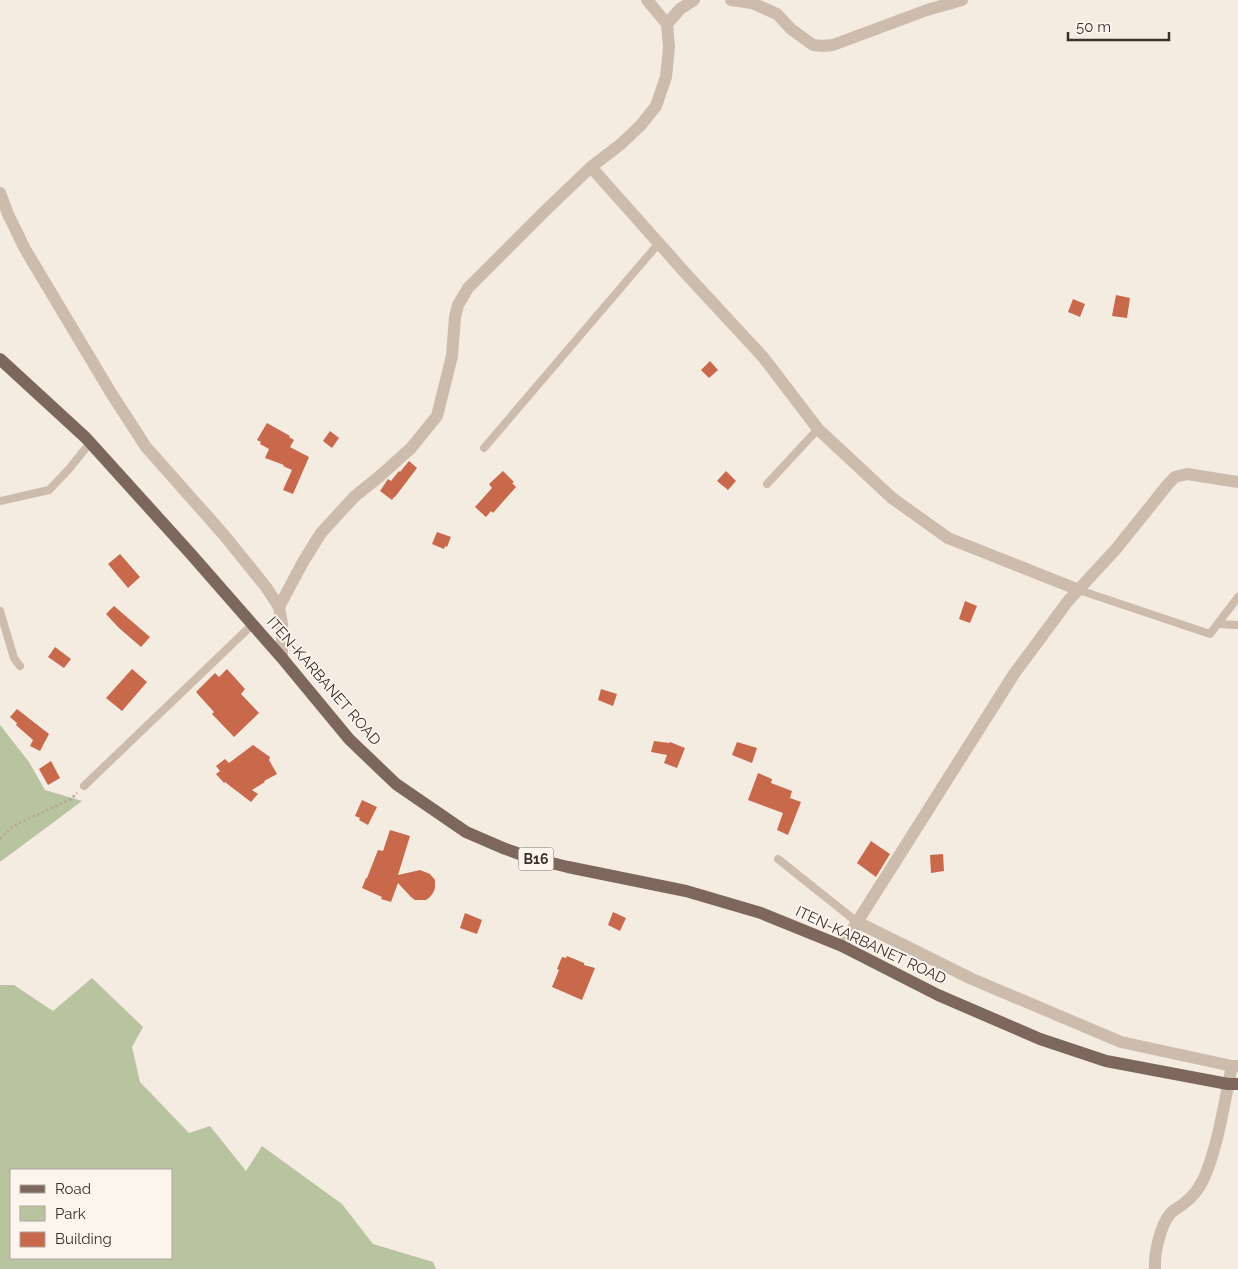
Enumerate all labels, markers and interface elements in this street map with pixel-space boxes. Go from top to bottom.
scale bar [1068,10,1169,42]
text: 50 m [1076,18,1111,36]
street label: ITEN-KARBANET ROAD [263,613,385,749]
road number: B16 [518,848,554,871]
street label: ITEN-KARBANET ROAD [793,902,949,988]
legend [10,1169,172,1259]
text: Road [55,1180,91,1198]
text: Park [55,1205,86,1223]
text: Building [55,1230,112,1248]

